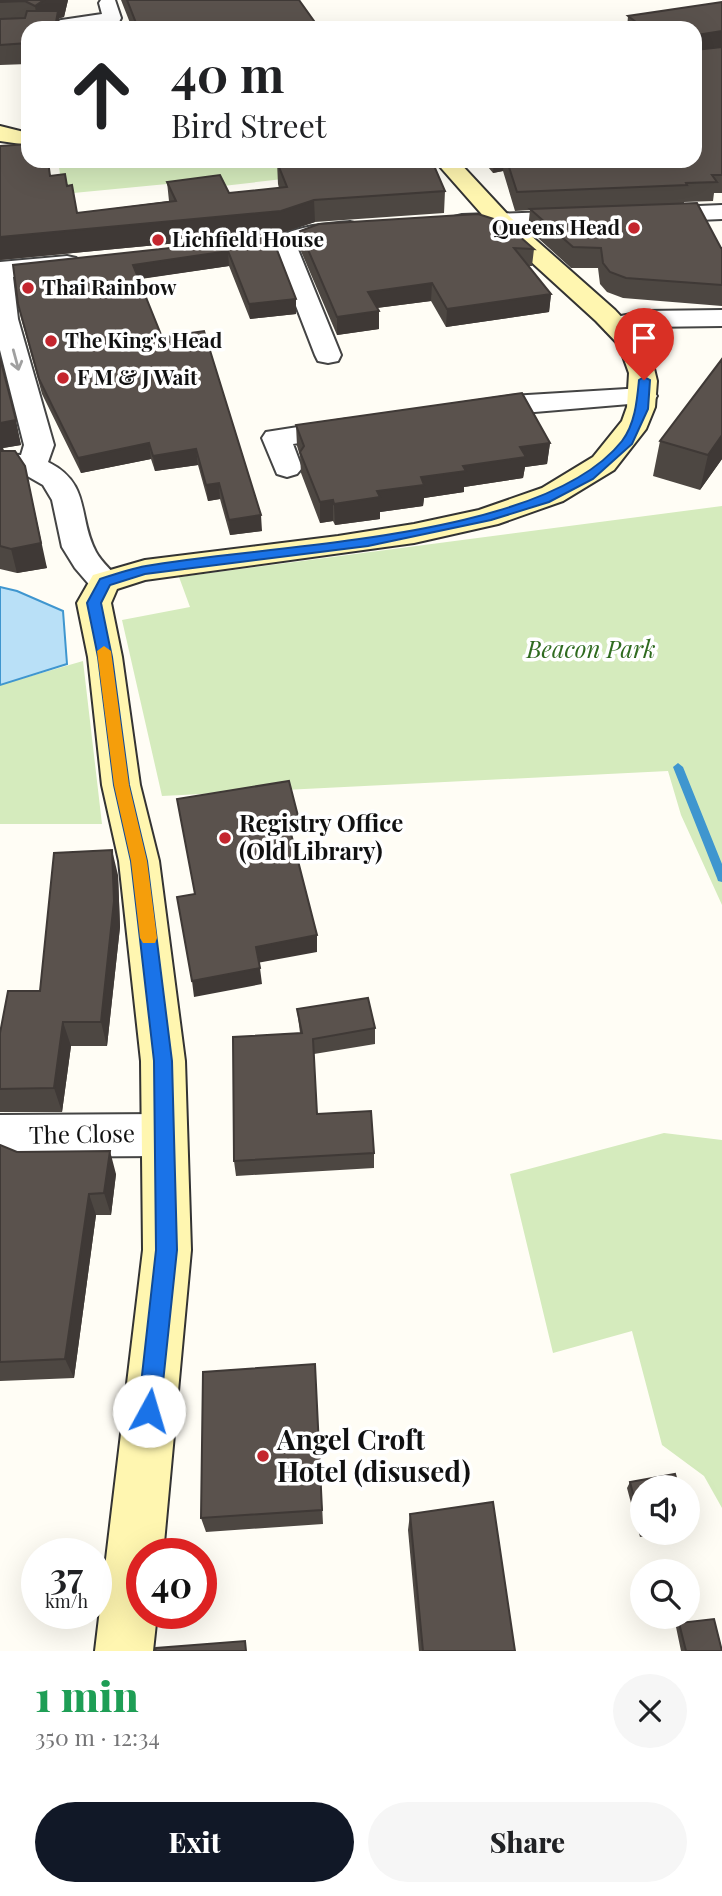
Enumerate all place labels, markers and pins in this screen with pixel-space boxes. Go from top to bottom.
place label: Queens Head [492,212,620,240]
marker: Queens Head [626,220,642,236]
place label: Lichfield House [172,224,324,252]
marker: Lichfield House [150,232,166,248]
place label: Thai Rainbow [42,272,177,300]
marker: Thai Rainbow [20,280,36,296]
pin [614,308,674,380]
place label: The King's Head [65,325,223,353]
marker: The King's Head [43,333,59,349]
place label: F M & J Wait [77,362,198,390]
marker: F M & J Wait [55,370,71,386]
place label: Registry Office (Old Library) [239,806,403,866]
marker: Registry Office (Old Library) [217,830,233,846]
place label: Angel Croft Hotel (disused) [276,1420,471,1489]
marker: Angel Croft Hotel (disused) [255,1448,271,1464]

